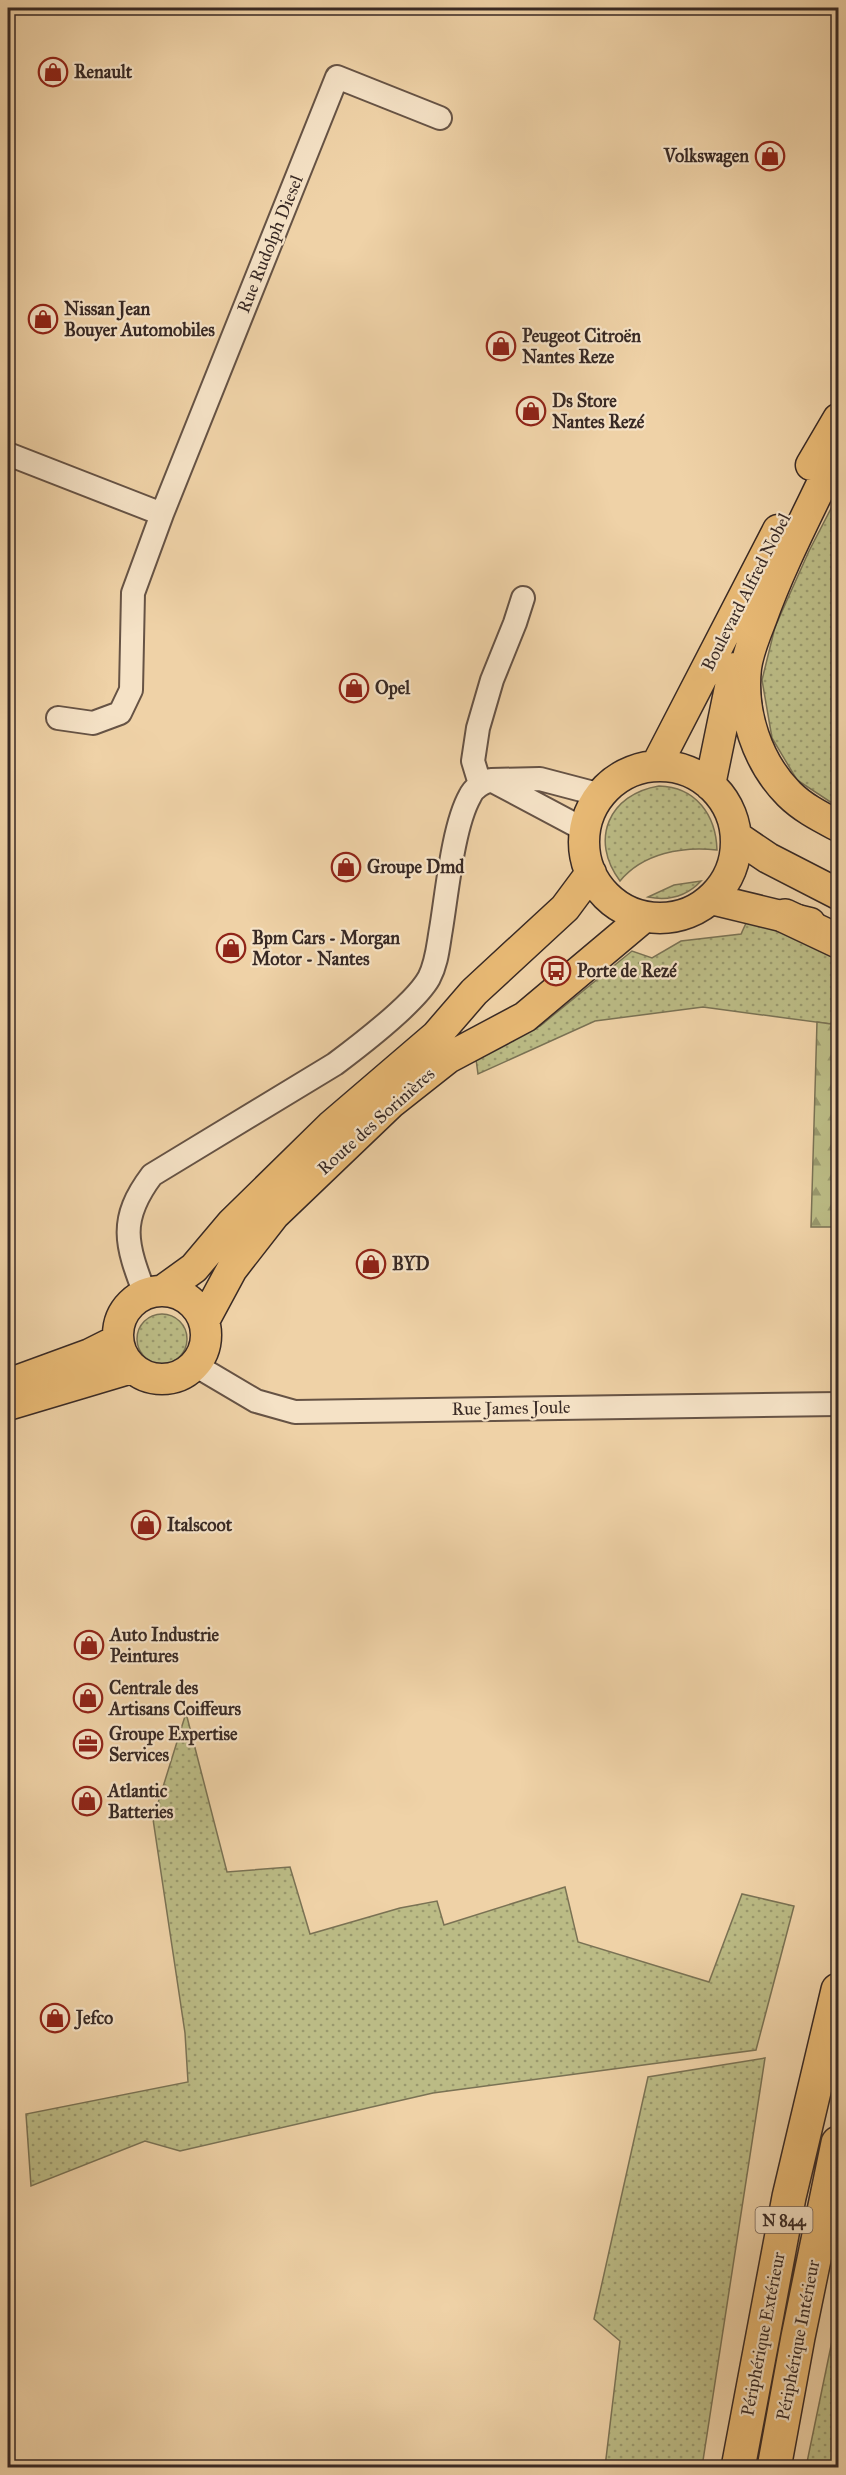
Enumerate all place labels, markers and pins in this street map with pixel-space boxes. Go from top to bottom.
shop icon: Renault [37,56,69,88]
place label: Renault [74,61,133,83]
shop icon: Volkswagen [754,140,786,172]
place label: Volkswagen [663,145,749,168]
place label: Nissan Jean Bouyer Automobiles [64,298,215,342]
shop icon: Nissan Jean Bouyer Automobiles [27,303,59,335]
place label: Peugeot Citroën Nantes Reze [522,325,641,368]
shop icon: Peugeot Citroën Nantes Reze [485,330,517,362]
place label: Ds Store Nantes Rezé [552,390,645,433]
shop icon: Ds Store Nantes Rezé [515,395,547,427]
shop icon: Opel [338,672,370,704]
place label: Opel [375,677,411,700]
shop icon: Groupe Dmd [330,851,362,883]
place label: Groupe Dmd [367,856,465,879]
place label: Bpm Cars - Morgan Motor - Nantes [252,927,400,970]
shop icon: Bpm Cars - Morgan Motor - Nantes [215,932,247,964]
bus stop icon: Porte de Rezé [540,955,572,987]
place label: Porte de Rezé [577,960,677,982]
shop icon: BYD [355,1248,387,1280]
place label: BYD [392,1253,429,1275]
shop icon: Italscoot [130,1509,162,1541]
place label: Italscoot [167,1514,233,1536]
place label: Auto Industrie Peintures [109,1624,220,1667]
shop icon: Auto Industrie Peintures [73,1629,105,1661]
place label: Centrale des Artisans Coiffeurs [108,1677,242,1720]
shop icon: Centrale des Artisans Coiffeurs [72,1682,104,1714]
place label: Groupe Expertise Services [109,1723,238,1766]
office icon: Groupe Expertise Services [72,1728,104,1760]
place label: Atlantic Batteries [107,1780,174,1823]
shop icon: Atlantic Batteries [71,1785,103,1817]
shop icon: Jefco [39,2002,71,2034]
place label: Jefco [74,2007,113,2030]

